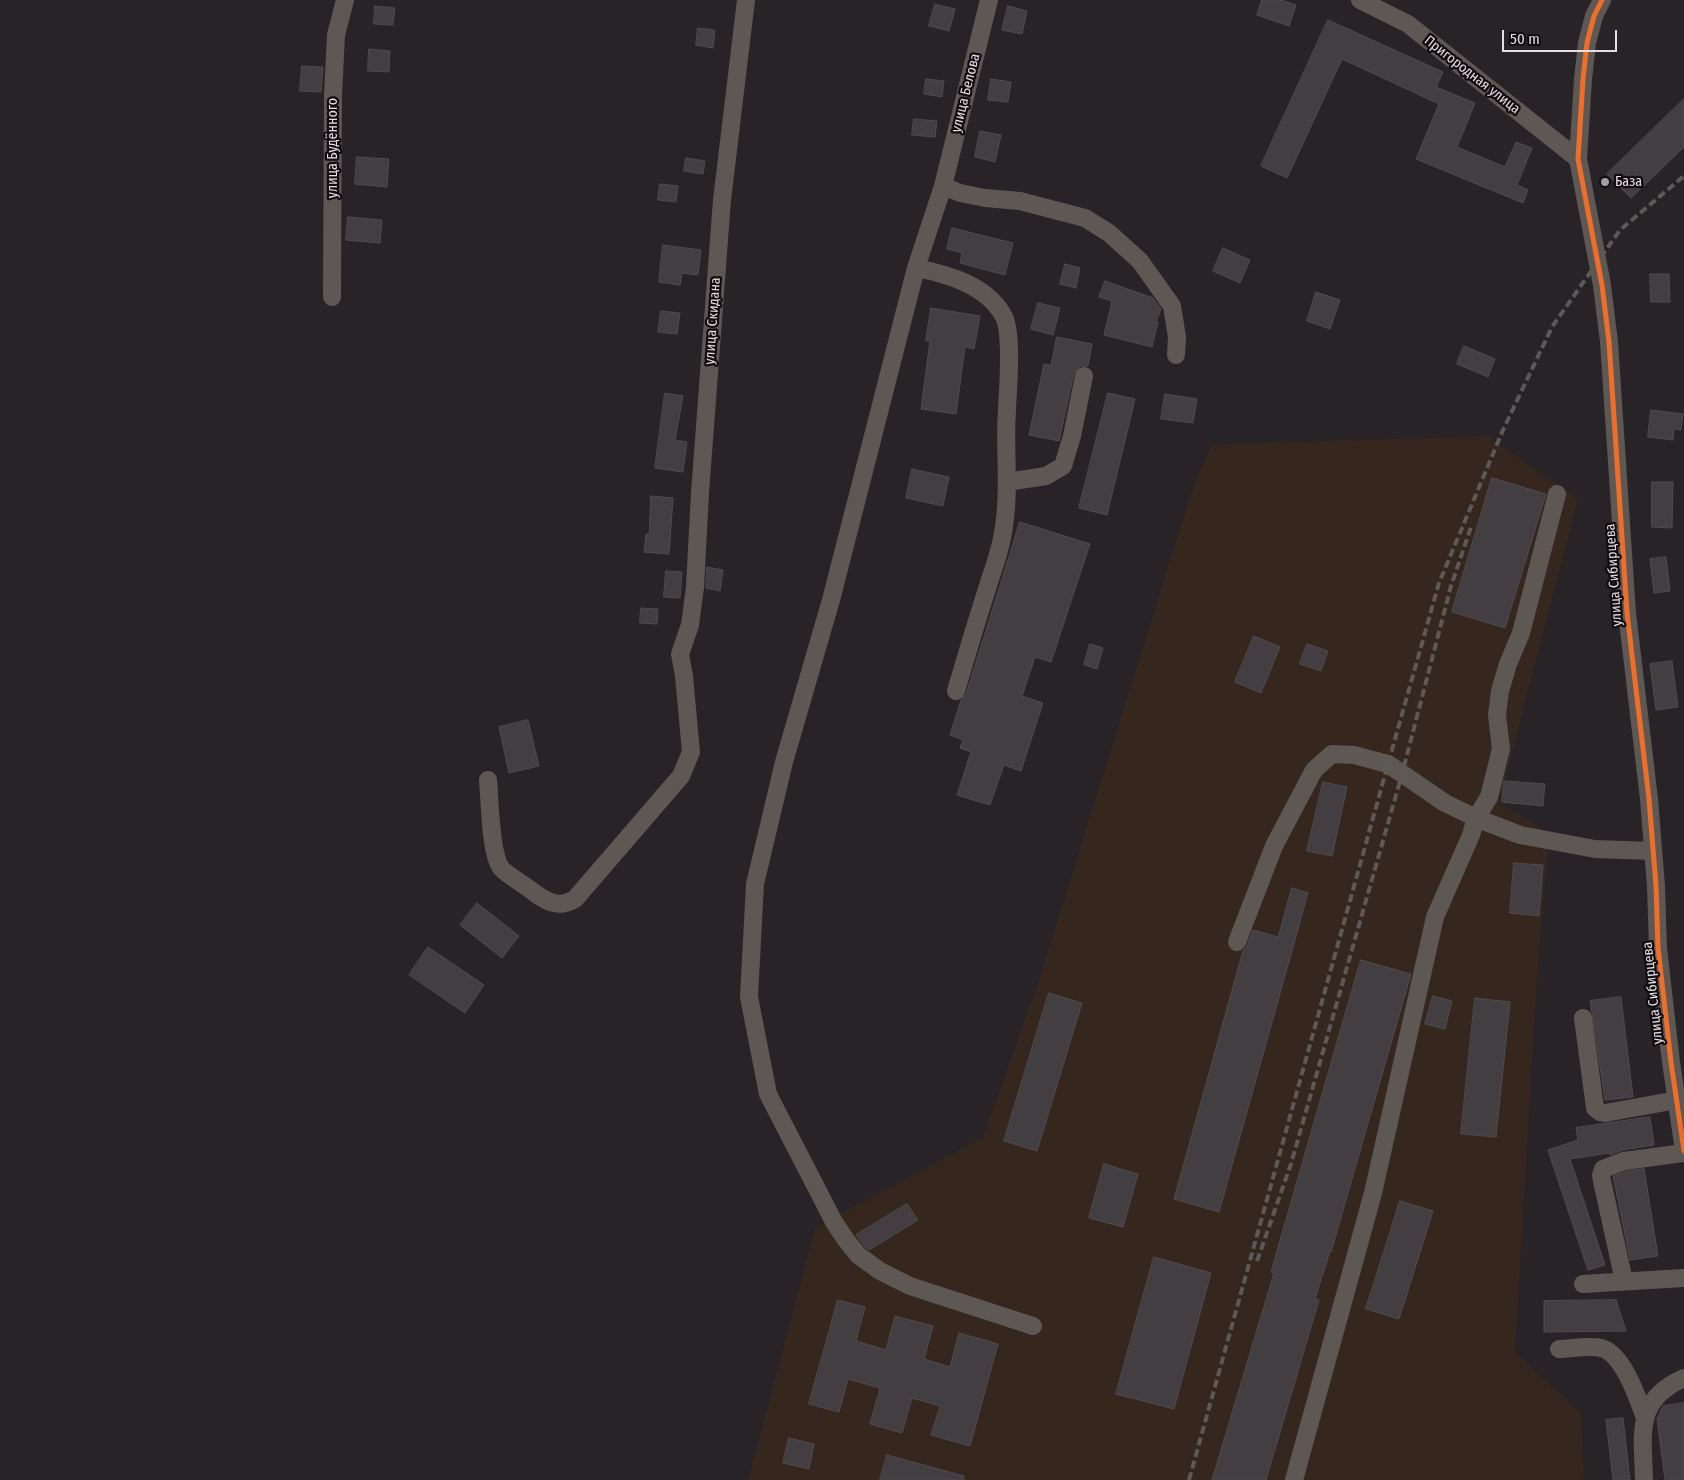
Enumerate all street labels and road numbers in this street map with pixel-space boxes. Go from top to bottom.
street label: Пригородная улица [1421,32,1523,118]
street label: улица Белова [948,52,984,134]
street label: улица Будённого [325,98,341,198]
street label: улица Скидана [702,277,724,365]
street label: улица Сибирцева [1602,523,1626,627]
street label: улица Сибирцева [1639,941,1667,1045]

